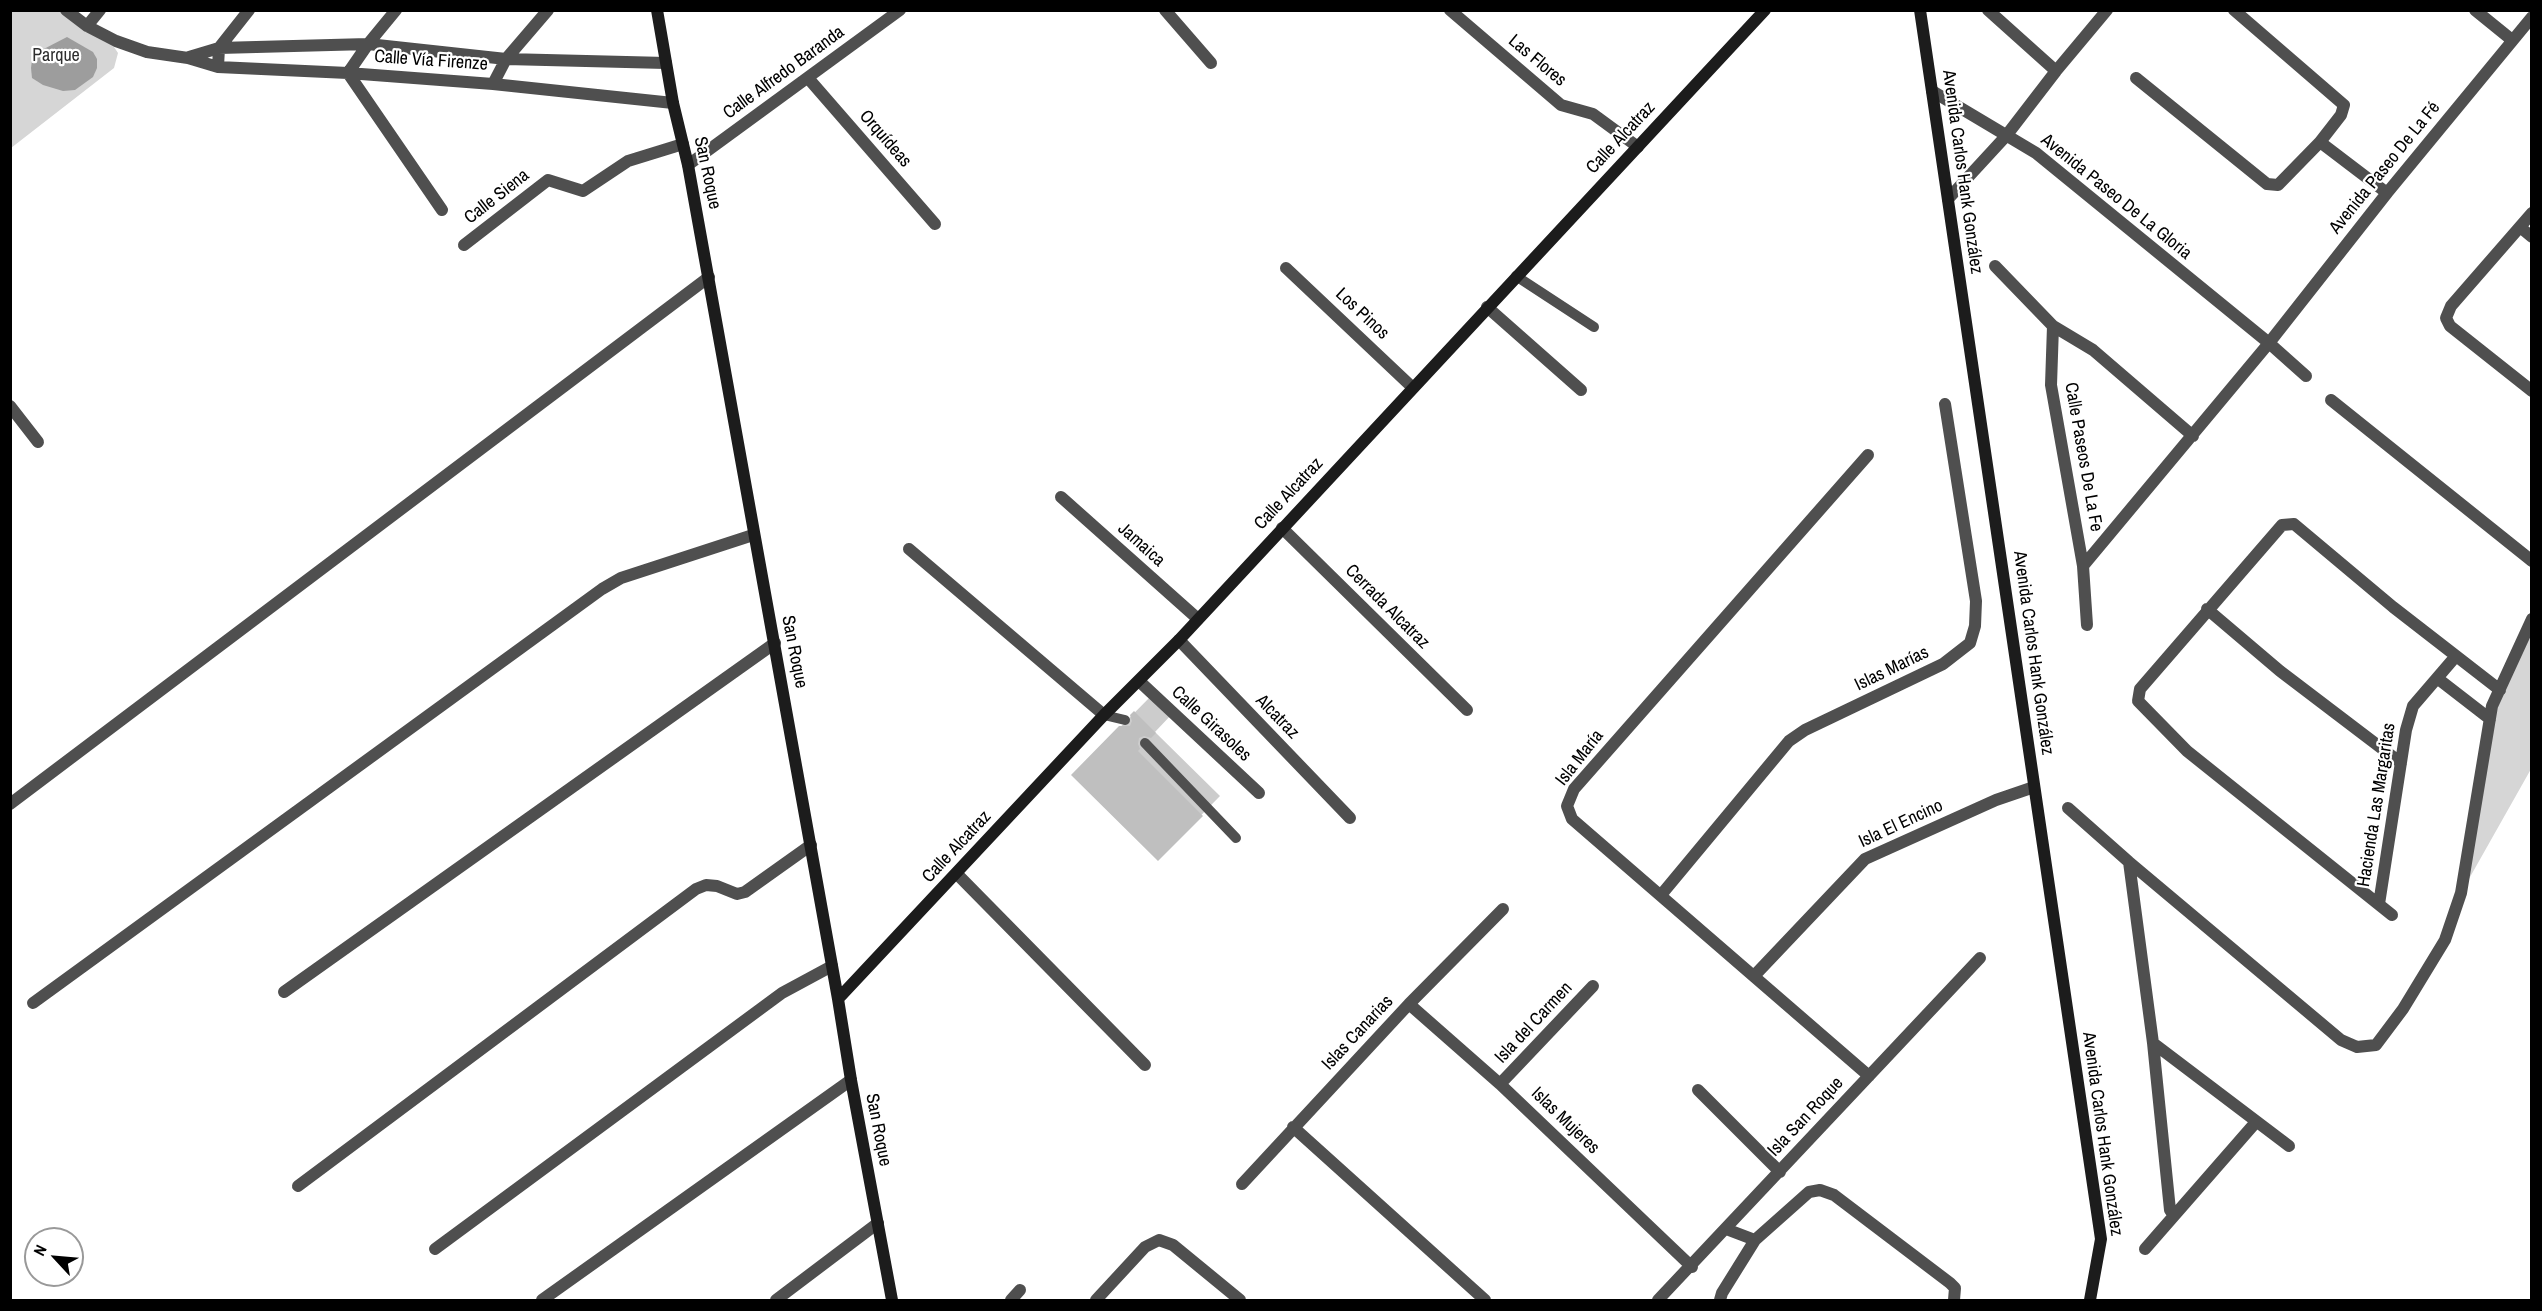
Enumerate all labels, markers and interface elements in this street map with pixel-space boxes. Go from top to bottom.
street label: Calle Alfredo Baranda [719,22,849,124]
street label: Las Flores [1504,31,1570,91]
park label: Parque [32,45,80,67]
street label: Calle Vía Firenze [373,46,489,76]
street label: Avenida Carlos Hank González [1937,69,1987,275]
street label: Calle Alcatraz [1582,97,1660,179]
street label: Avenida Paseo De La Fé [2325,97,2445,239]
street label: Orquídeas [854,106,916,172]
street label: Avenida Paseo De La Gloria [2036,130,2196,264]
street label: San Roque [689,135,725,211]
street label: Calle Siena [460,165,534,229]
street label: Los Pinos [1331,284,1393,344]
street label: Calle Paseos De La Fe [2059,381,2107,533]
street label: Calle Alcatraz [1250,453,1328,535]
street label: Jamaica [1113,518,1169,572]
street label: Avenida Carlos Hank González [2008,550,2058,756]
street label: Cerrada Alcatraz [1340,560,1434,654]
street label: San Roque [776,614,812,690]
street label: Islas Marías [1852,642,1932,696]
street label: Calle Girasoles [1167,682,1255,766]
street label: Alcatraz [1251,690,1303,744]
street label: Hacienda Las Margaritas [2353,721,2401,889]
street label: Isla María [1552,726,1608,790]
street label: Isla El Encino [1856,795,1946,853]
street label: Calle Alcatraz [918,806,996,888]
street label: Isla del Carmen [1491,978,1577,1068]
street label: Islas Canarias [1318,991,1398,1075]
street label: Avenida Carlos Hank González [2077,1031,2127,1237]
street label: Isla San Roque [1764,1073,1848,1161]
street label: Islas Mujeres [1526,1083,1604,1159]
street label: San Roque [860,1092,896,1168]
north arrow [24,1227,84,1287]
text: N [28,1241,52,1259]

